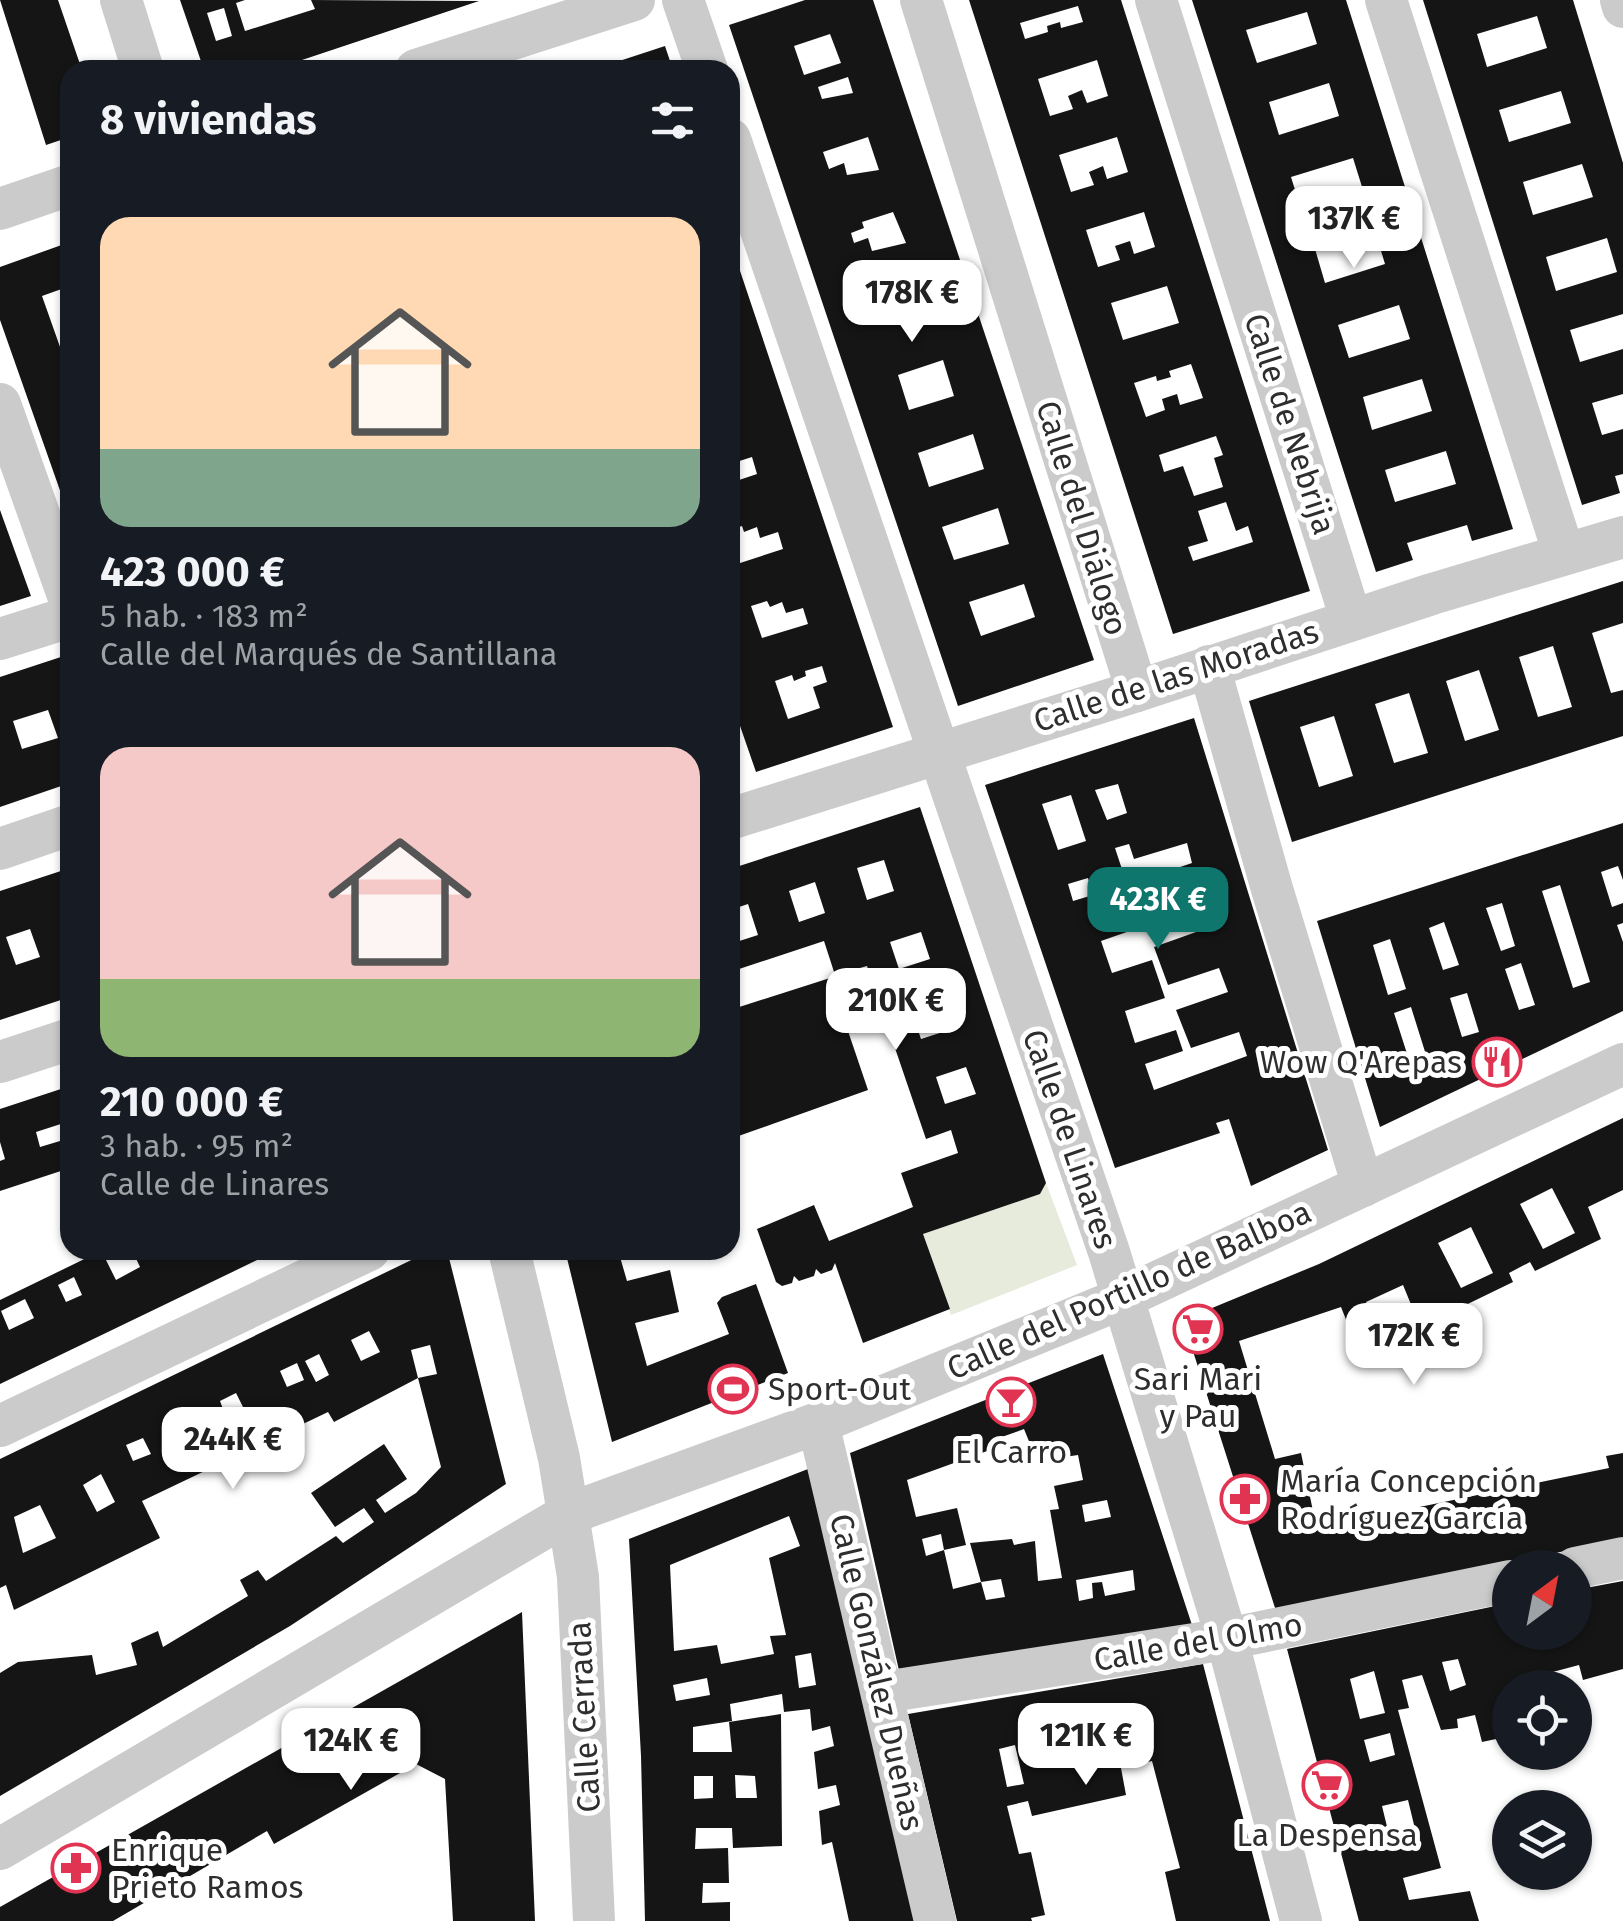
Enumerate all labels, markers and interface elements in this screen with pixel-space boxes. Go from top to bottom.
icon: filters [645,93,700,148]
text: 8 viviendas [100,95,317,145]
pin: 137K € [1273,186,1435,271]
text: 137K € [1307,199,1401,237]
pin: 178K € [831,260,993,345]
text: 178K € [865,273,959,311]
icon: home [310,282,490,462]
street label: Calle de Nebrija [1236,309,1344,539]
street label: Calle del Diálogo [1028,396,1136,640]
text: 423 000 € [100,547,285,597]
text: 5 hab. · 183 m² [100,597,308,635]
street label: Calle de las Moradas [1029,612,1323,740]
text: Calle del Marqués de Santillana [100,635,557,673]
icon: home [310,812,490,992]
pin: 423K € [1077,867,1239,952]
text: 423K € [1109,880,1207,918]
pin: 210K € [815,968,977,1053]
text: 210K € [848,981,944,1019]
street label: Calle de Linares [1015,1024,1125,1254]
restaurant icon: Wow Q'Arepas [1471,1036,1523,1088]
place label: Wow Q'Arepas [1260,1043,1462,1081]
text: 210 000 € [100,1077,283,1127]
text: 3 hab. · 95 m² [100,1127,293,1165]
text: Calle de Linares [100,1165,329,1203]
street label: Calle del Portillo de Balboa [941,1192,1317,1388]
supermarket icon: Sari Mari y Pau [1172,1303,1224,1355]
pin: 172K € [1333,1303,1495,1388]
text: 172K € [1368,1316,1460,1354]
place label: Sari Mari y Pau [1134,1360,1262,1435]
sports icon: Sport-Out [707,1363,759,1415]
place label: Sport-Out [768,1370,911,1408]
bar icon: El Carro [985,1376,1037,1428]
pin: 244K € [152,1407,314,1492]
text: 244K € [184,1420,282,1458]
place label: El Carro [955,1433,1067,1471]
place label: María Concepción Rodríguez García [1280,1462,1537,1537]
pharmacy icon: María Concepción Rodríguez García [1219,1473,1271,1525]
street label: Calle González Dueñas [822,1510,932,1834]
north arrow [1492,1550,1592,1650]
map controls [1492,1550,1592,1890]
street label: Calle del Olmo [1091,1605,1305,1679]
street label: Calle Cerrada [560,1620,608,1814]
button: locate [1492,1670,1592,1770]
pin: 121K € [1005,1703,1167,1788]
pin: 124K € [270,1708,432,1793]
text: 121K € [1040,1716,1132,1754]
text: 124K € [303,1721,399,1759]
supermarket icon: La Despensa [1301,1759,1353,1811]
button: layers [1492,1790,1592,1890]
place label: La Despensa [1236,1816,1418,1854]
place label: Enrique Prieto Ramos [111,1831,304,1906]
pharmacy icon: Enrique Prieto Ramos [50,1842,102,1894]

